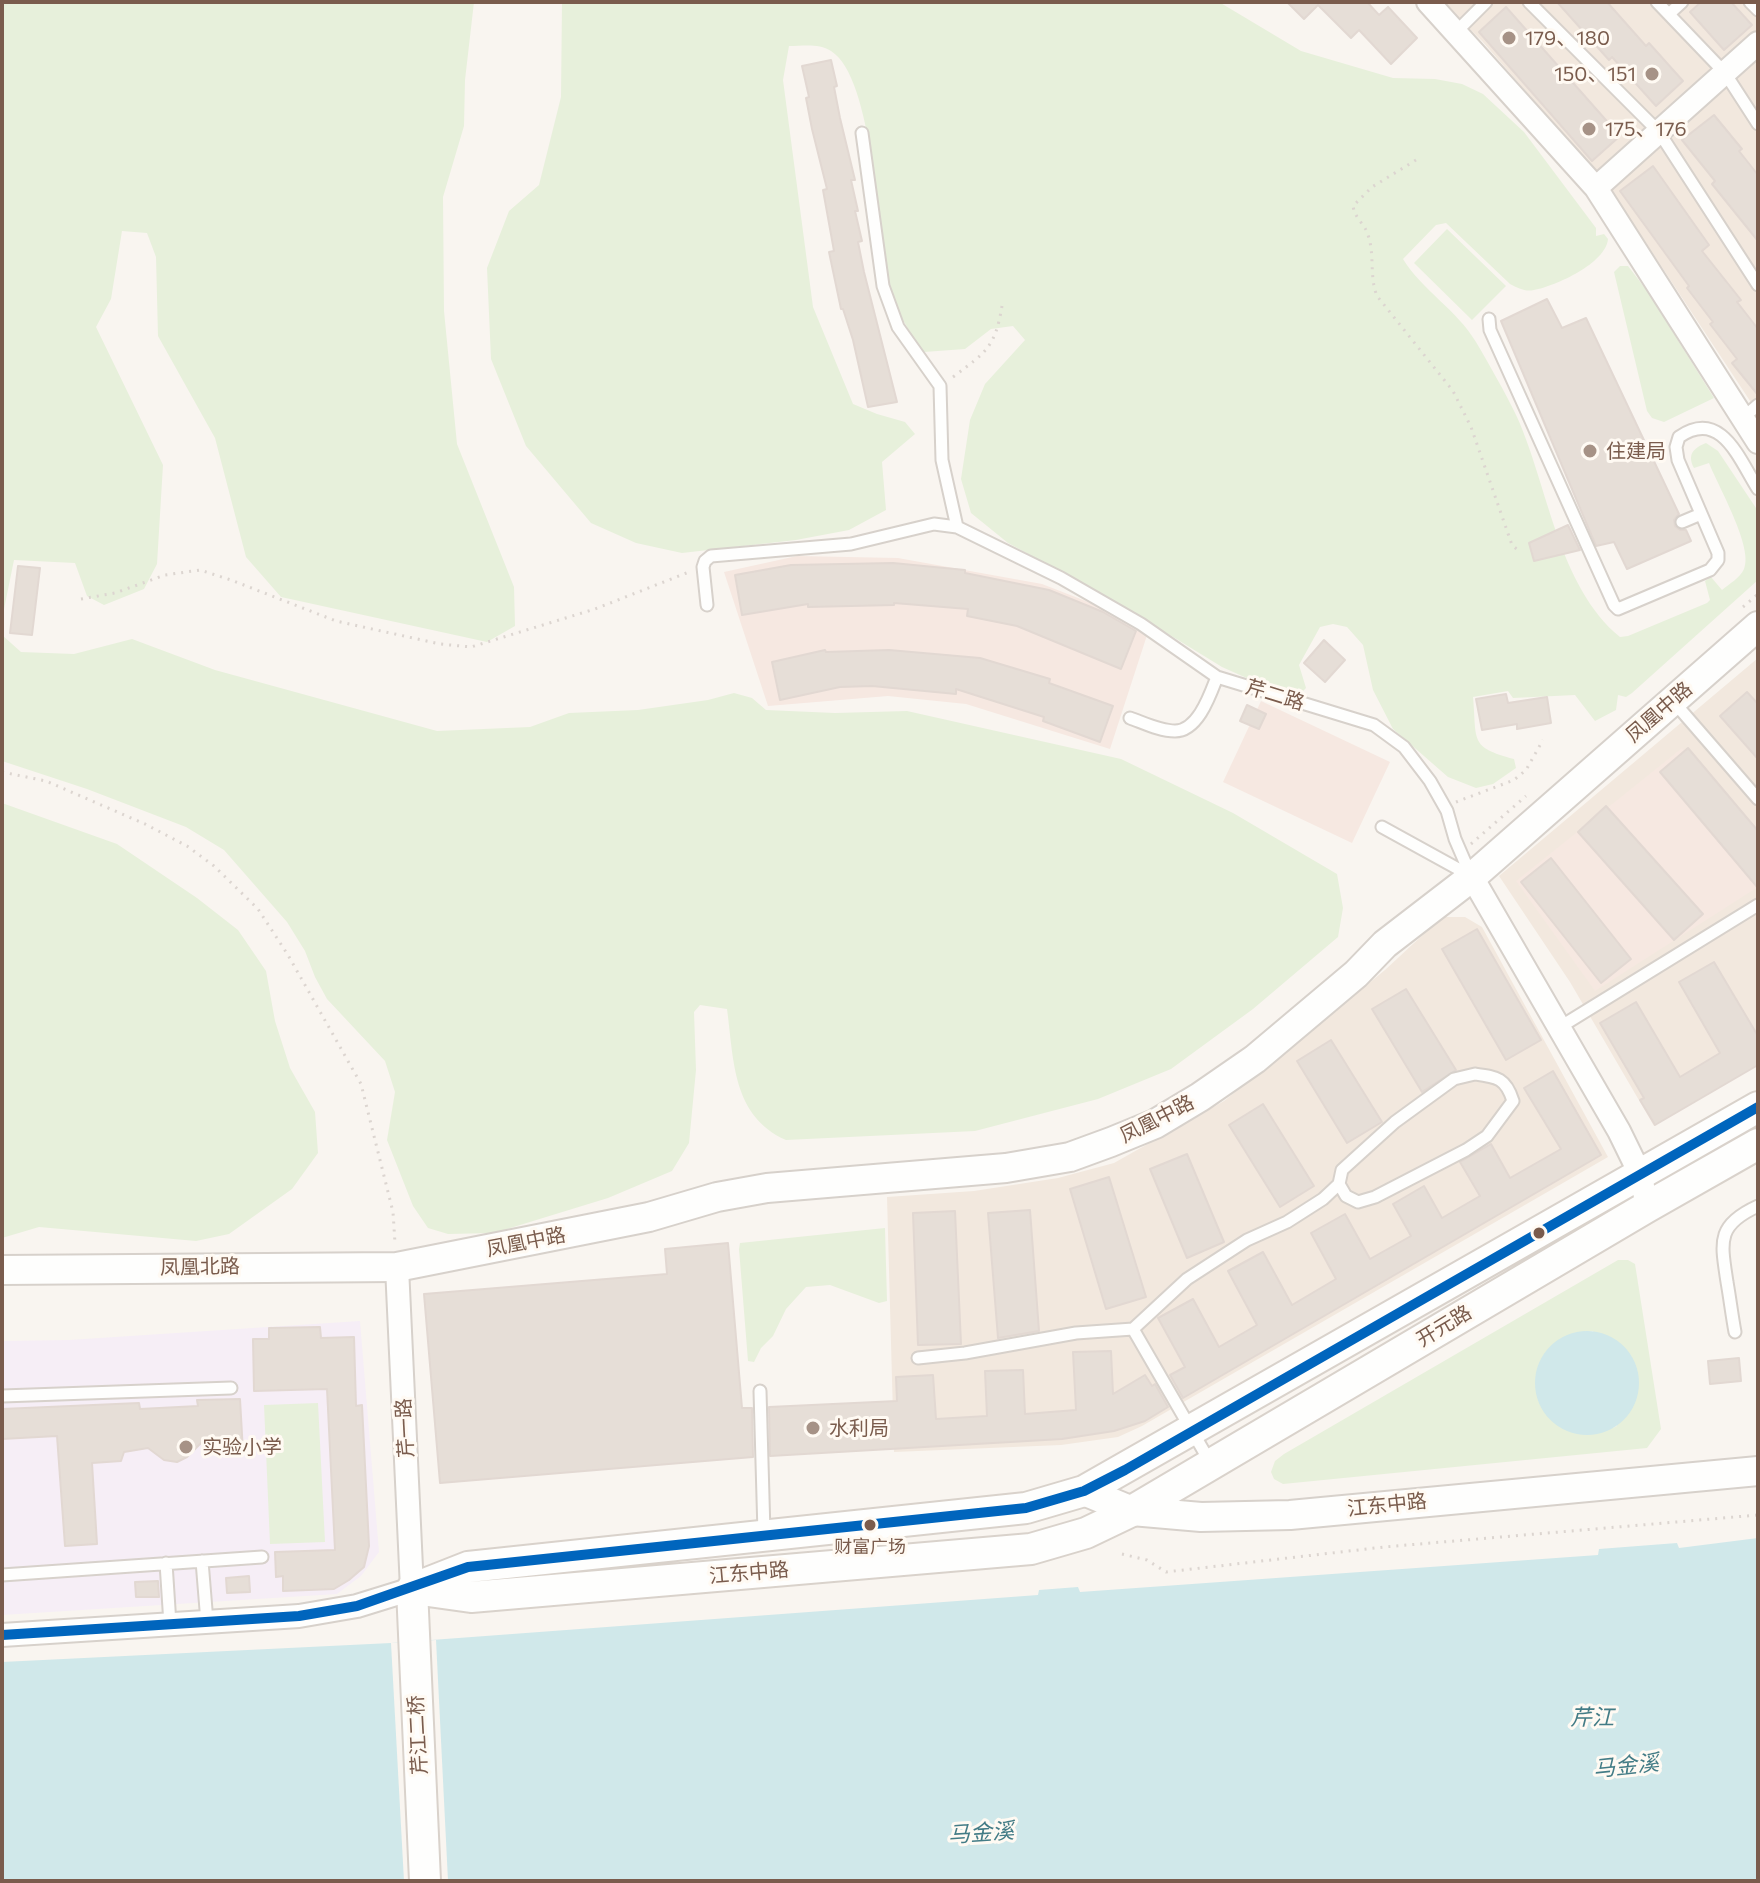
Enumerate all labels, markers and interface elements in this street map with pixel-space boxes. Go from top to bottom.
place label: 179、180 [1525,26,1610,50]
marker: 179、180 [1500,29,1518,47]
place label: 150、151 [1554,62,1636,86]
marker: 150、151 [1643,65,1661,83]
place label: 175、176 [1605,117,1687,141]
marker: 175、176 [1580,120,1598,138]
place label: 住建局 [1606,439,1666,463]
marker: 住建局 [1581,442,1599,460]
street label: 芹二路 [1243,675,1307,715]
street label: 凤凰中路 [1621,677,1697,747]
street label: 凤凰中路 [1116,1090,1198,1148]
street label: 凤凰中路 [484,1223,568,1261]
unlabelled marker [1531,1225,1547,1241]
street label: 凤凰北路 [160,1254,240,1280]
street label: 开元路 [1412,1300,1476,1352]
street label: 芹一路 [391,1397,419,1459]
place label: 水利局 [829,1416,889,1440]
marker: 水利局 [804,1419,822,1437]
place label: 实验小学 [202,1435,282,1459]
marker: 实验小学 [177,1438,195,1456]
street label: 江东中路 [1346,1489,1428,1521]
marker: 财富广场 [862,1517,878,1533]
place label: 财富广场 [834,1536,906,1558]
street label: 江东中路 [708,1558,790,1588]
street label: 芹江二桥 [404,1694,432,1776]
water label: 芹江 [1570,1705,1614,1731]
water label: 马金溪 [1592,1749,1660,1783]
water label: 马金溪 [947,1818,1015,1848]

